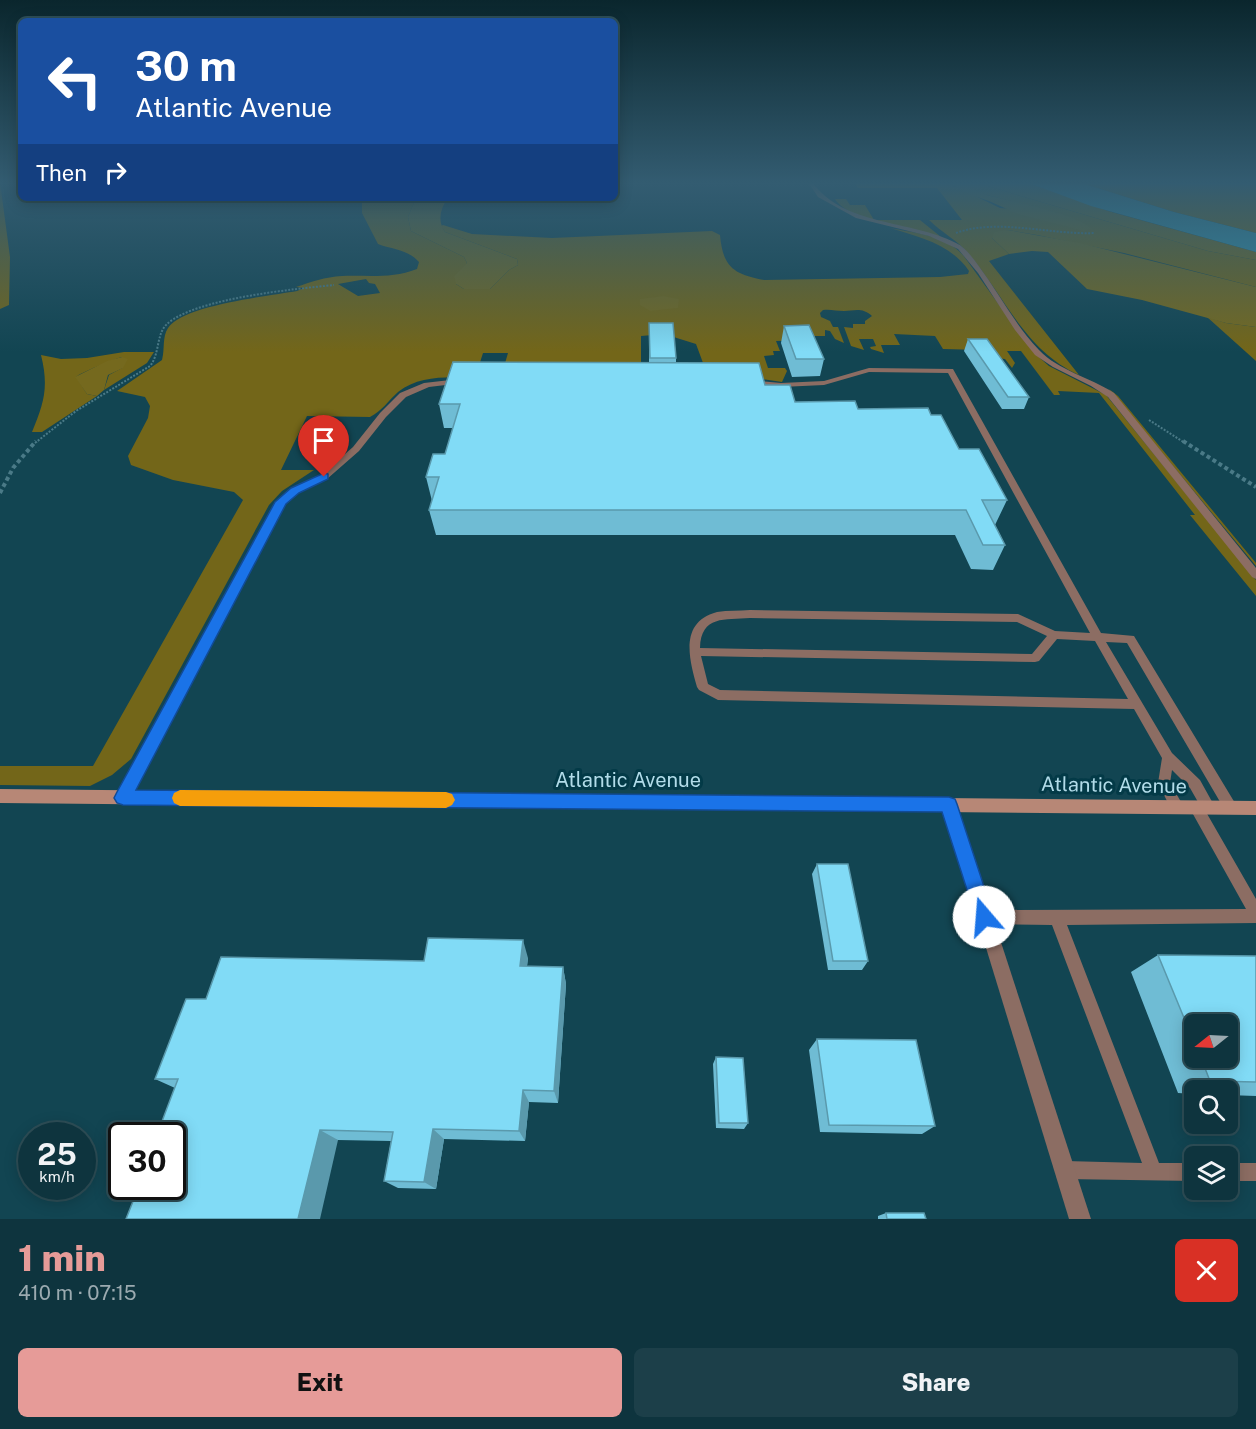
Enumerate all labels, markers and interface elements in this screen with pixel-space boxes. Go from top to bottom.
text: 30 m [135,41,237,90]
icon: left [36,42,114,120]
text: Atlantic Avenue [135,91,332,123]
icon: right [99,156,132,189]
text: Then [36,160,87,186]
pin [298,415,349,477]
icon: arrive [307,424,340,457]
street label: Atlantic Avenue [555,768,701,792]
street label: Atlantic Avenue [1041,772,1187,798]
position arrow [952,885,1016,949]
north arrow [1184,1014,1238,1068]
map controls [1184,1014,1238,1200]
button: search [1184,1080,1238,1134]
speed limit sign: 30 [108,1122,186,1200]
text: 25 [37,1136,77,1172]
button: layers [1184,1146,1238,1200]
text: km/h [39,1168,75,1185]
text: 1 min [18,1237,106,1279]
button: close [1175,1239,1238,1302]
text: 410 m · 07:15 [18,1281,137,1305]
button: Exit [18,1348,622,1417]
button: Share [634,1348,1238,1417]

